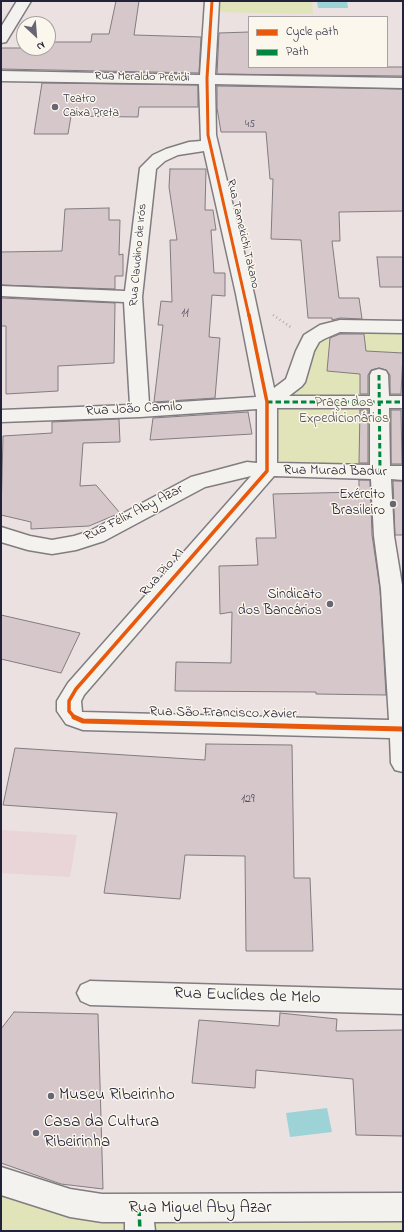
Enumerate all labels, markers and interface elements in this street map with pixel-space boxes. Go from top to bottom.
north arrow [16,16,56,56]
legend [248,16,388,68]
text: Cycle path [286,23,338,41]
text: N [34,37,48,55]
text: Path [286,43,308,61]
street label: Rua Meraldo Prévidi [94,70,190,86]
place label: Teatro Caixa Preta [63,93,119,121]
marker: Teatro Caixa Preta [50,102,60,112]
house number: 45 [245,119,255,131]
street label: Rua Tamekichi Takano [222,178,262,290]
street label: Rua Claudino de Irós [127,203,151,307]
house number: 11 [181,307,189,321]
park label: Praça dos Expedicionários [299,396,389,428]
street label: Rua João Camilo [85,399,183,421]
street label: Rua Murad Badur [283,463,387,481]
street label: Rua Félix Aby Azar [82,482,186,546]
place label: Exército Brasileiro [331,488,385,520]
marker: Exército Brasileiro [388,499,398,509]
street label: Rua Pio XI [137,545,189,601]
place label: Sindicato dos Bancários [238,588,322,620]
marker: Sindicato dos Bancários [325,599,335,609]
street label: Rua São Francisco Xavier [149,704,297,724]
house number: 129 [241,793,255,807]
street label: Rua Euclídes de Melo [173,984,321,1010]
place label: Museu Ribeirinho [59,1086,175,1106]
marker: Museu Ribeirinho [46,1091,56,1101]
place label: Casa da Cultura Ribeirinha [44,1113,159,1153]
marker: Casa da Cultura Ribeirinha [31,1128,41,1138]
street label: Rua Miguel Aby Azar [128,1199,272,1219]

